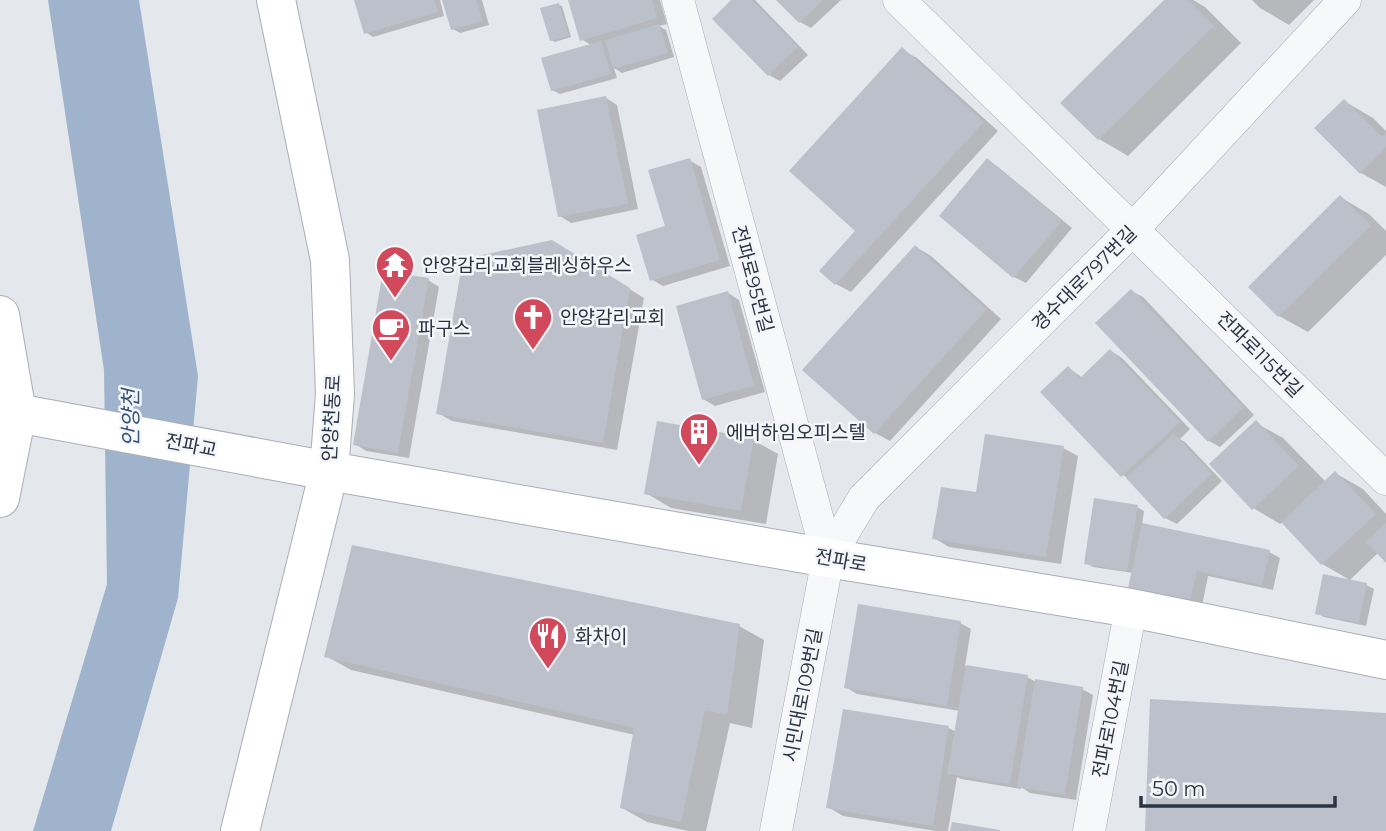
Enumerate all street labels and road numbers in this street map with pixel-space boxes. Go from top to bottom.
street label: 경수대로797번길 [1027,221,1142,336]
street label: 전파로95번길 [727,223,778,335]
street label: 전파로115번길 [1212,307,1307,402]
street label: 안양천동로 [318,374,345,462]
street label: 전파교 [163,429,219,462]
street label: 전파로 [813,545,869,576]
street label: 시민대로109번길 [778,626,827,764]
street label: 전파로104번길 [1088,658,1133,780]

